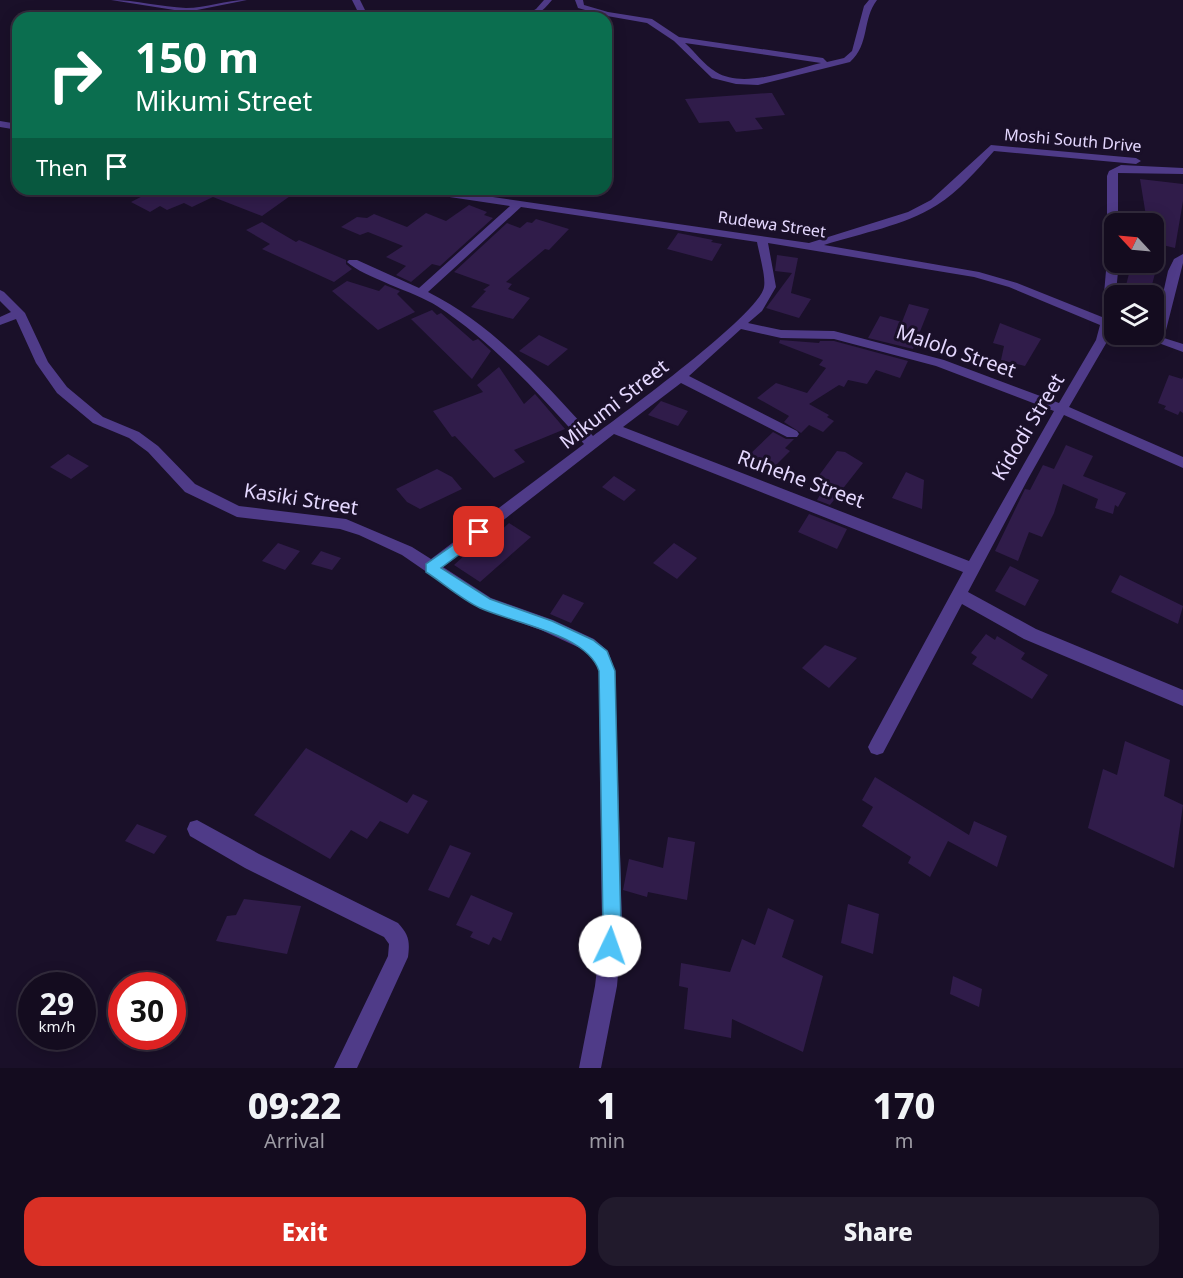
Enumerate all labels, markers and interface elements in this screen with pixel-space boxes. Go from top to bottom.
text: 150 m [135,28,259,85]
icon: right [36,36,114,114]
text: Mikumi Street [135,82,312,119]
street label: Moshi South Drive [1003,123,1143,157]
icon: arrive [100,150,133,183]
text: Then [36,152,88,182]
street label: Rudewa Street [717,206,828,242]
north arrow [1104,213,1164,273]
map controls [1104,213,1164,345]
button: layers [1104,285,1164,345]
street label: Malolo Street [893,317,1020,384]
street label: Mikumi Street [554,353,674,455]
street label: Kidodi Street [985,368,1070,485]
street label: Ruhehe Street [734,443,868,514]
street label: Kasiki Street [242,476,360,521]
pin [453,506,504,557]
icon: arrive [462,515,495,548]
position arrow [578,914,642,978]
speed limit sign: 30 [108,972,186,1050]
text: 29 [40,983,74,1024]
text: km/h [39,1016,75,1036]
text: 09:22 [248,1081,341,1130]
text: 1 [597,1081,617,1130]
text: 170 [873,1081,935,1130]
text: Arrival [264,1127,325,1154]
text: min [589,1127,625,1154]
text: m [895,1127,913,1154]
button: Exit [24,1197,586,1266]
button: Share [598,1197,1159,1266]

